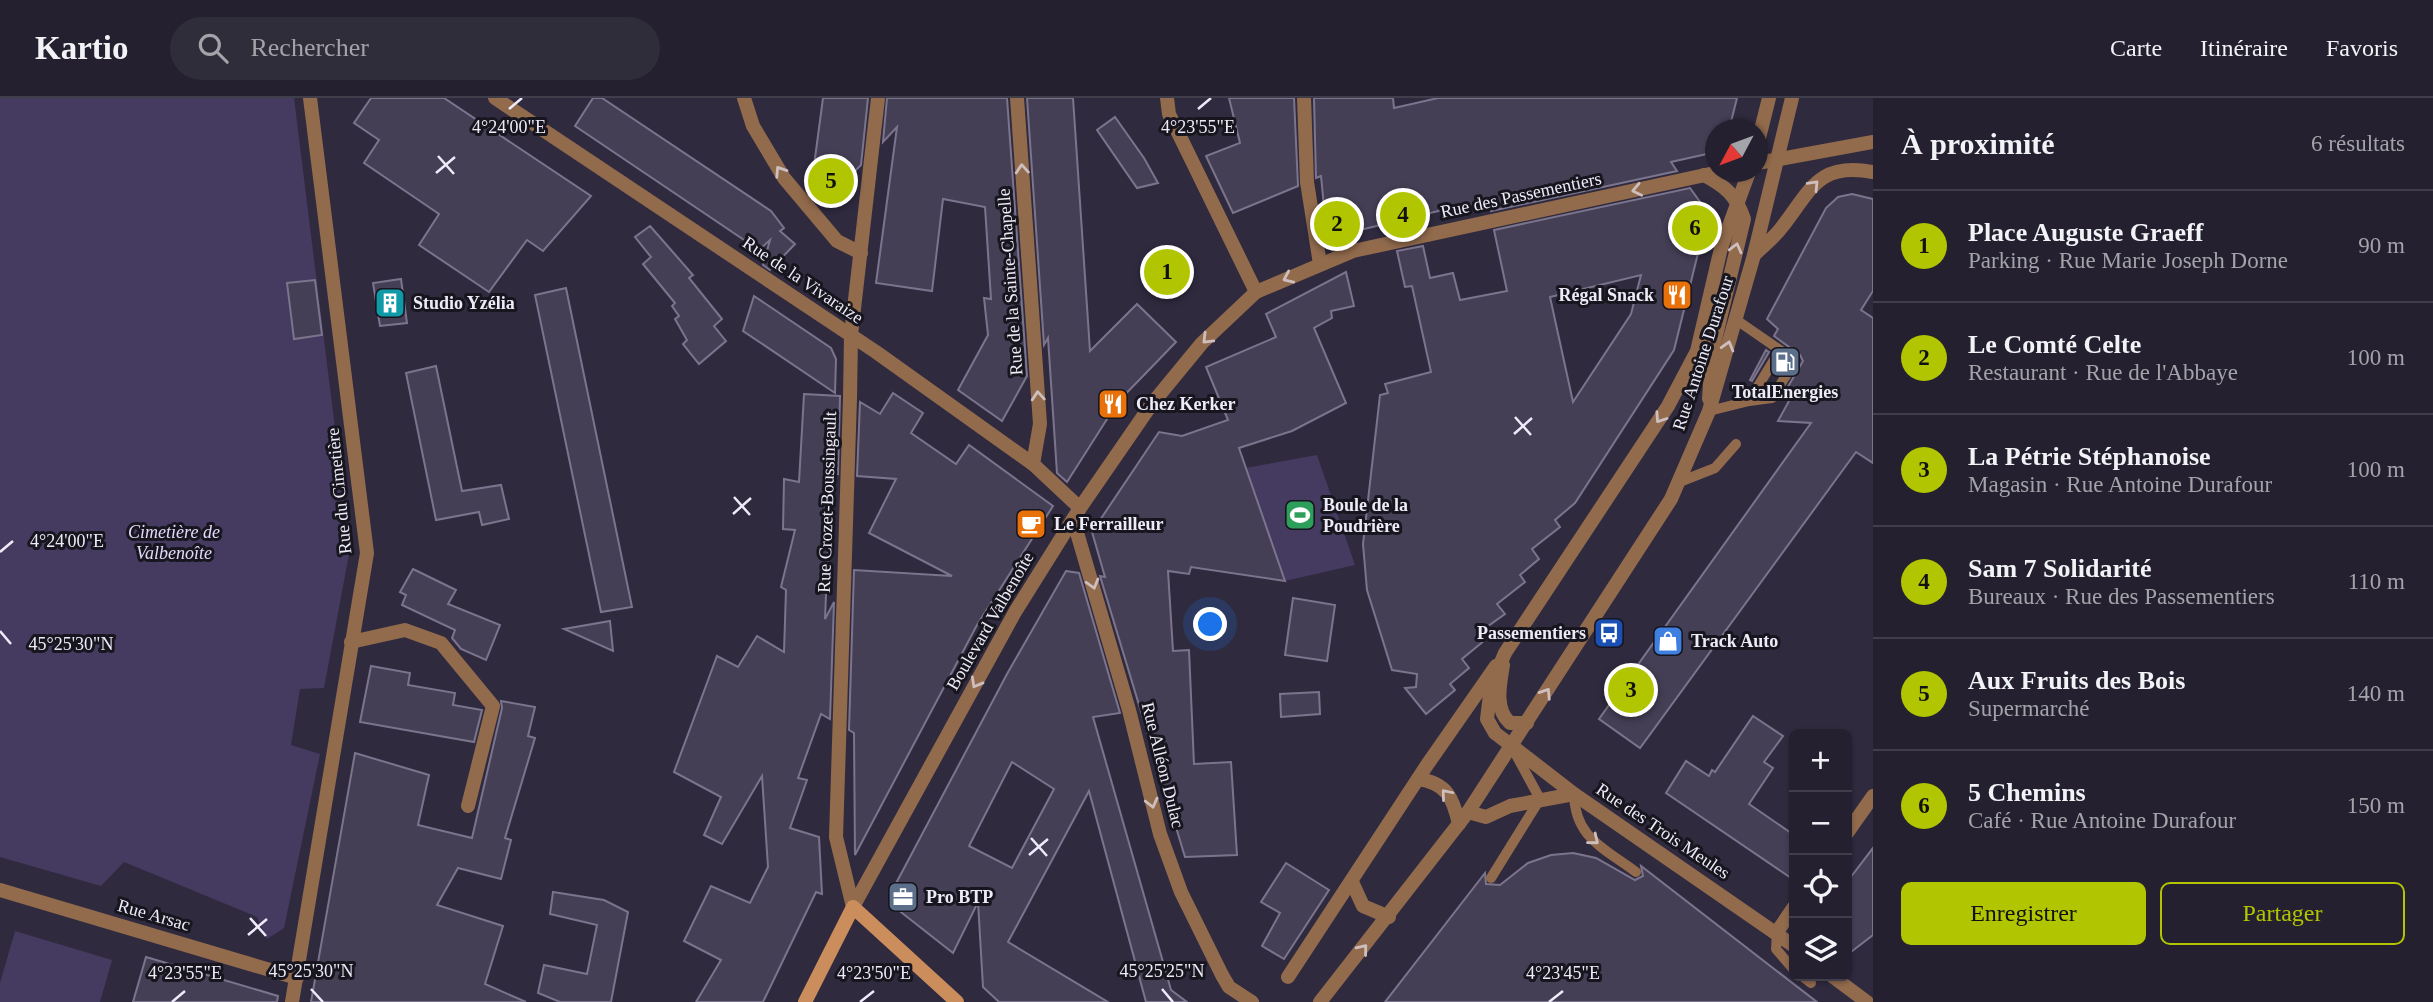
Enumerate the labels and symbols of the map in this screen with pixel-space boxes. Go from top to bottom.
text: 4°24'00"E [472,117,546,137]
text: 4°23'55"E [1161,117,1235,137]
north arrow [1705,119,1768,182]
pin: 5 [808,155,854,207]
one-way arrow [1014,163,1029,174]
one-way arrow [776,166,789,179]
street label: Rue des Passementiers [1439,168,1603,222]
one-way arrow [1805,180,1818,193]
one-way arrow [1631,181,1643,196]
street label: Rue de la Sainte-Chapelle [993,188,1027,376]
pin: 4 [1380,189,1426,241]
pin: 2 [1314,198,1360,250]
pin: 6 [1672,202,1718,254]
street label: Rue de la Vivaraize [739,232,867,328]
one-way arrow [1728,242,1742,254]
pin: 1 [1144,246,1190,298]
one-way arrow [1283,270,1295,284]
street label: Rue Antoine Durafour [1669,273,1737,433]
restaurant icon: Régal Snack [1660,278,1694,312]
place label: Régal Snack [1558,285,1654,305]
building icon: Studio Yzélia [373,286,407,320]
place label: Studio Yzélia [413,293,515,313]
one-way arrow [1202,330,1215,343]
one-way arrow [1719,340,1734,352]
fuel station icon: TotalEnergies [1768,345,1802,379]
place label: TotalEnergies [1732,382,1838,402]
restaurant icon: Chez Kerker [1096,387,1130,421]
one-way arrow [1031,390,1046,401]
place label: Chez Kerker [1136,394,1235,414]
one-way arrow [1655,410,1668,423]
street label: Rue Crozet-Boussingault [814,411,840,593]
street label: Rue du Cimetière [322,427,356,555]
place label: Boule de la Poudrière [1323,495,1408,536]
sports icon: Boule de la Poudrière [1283,498,1317,532]
cafe icon: Le Ferrailleur [1014,507,1048,541]
place label: Le Ferrailleur [1054,514,1163,534]
park label: Cimetière de Valbenoîte [128,522,220,563]
text: 4°24'00"E [30,531,104,551]
street label: Boulevard Valbenoîte [942,548,1038,694]
one-way arrow [1084,578,1099,590]
your location [1193,607,1227,641]
bus stop icon: Passementiers [1592,616,1626,650]
place label: Passementiers [1477,623,1586,643]
shop icon: Track Auto [1651,624,1685,658]
place label: Track Auto [1691,631,1778,651]
text: 45°25'30"N [29,634,113,654]
pin: 3 [1608,664,1654,716]
one-way arrow [971,675,984,688]
one-way arrow [1537,688,1550,701]
street label: Rue Alléon Dulac [1138,700,1188,830]
street label: Rue des Trois Meules [1593,779,1733,883]
one-way arrow [1442,789,1455,801]
one-way arrow [1144,797,1159,809]
one-way arrow [1587,831,1599,844]
office icon: Pro BTP [886,880,920,914]
place label: Pro BTP [926,887,993,907]
street label: Rue Arsac [115,895,193,935]
one-way arrow [1354,944,1367,956]
text: 45°25'30"N [269,961,353,981]
text: 45°25'25"N [1120,961,1204,981]
text: 4°23'55"E [148,963,222,983]
text: 4°23'50"E [837,963,911,983]
text: 4°23'45"E [1526,963,1600,983]

